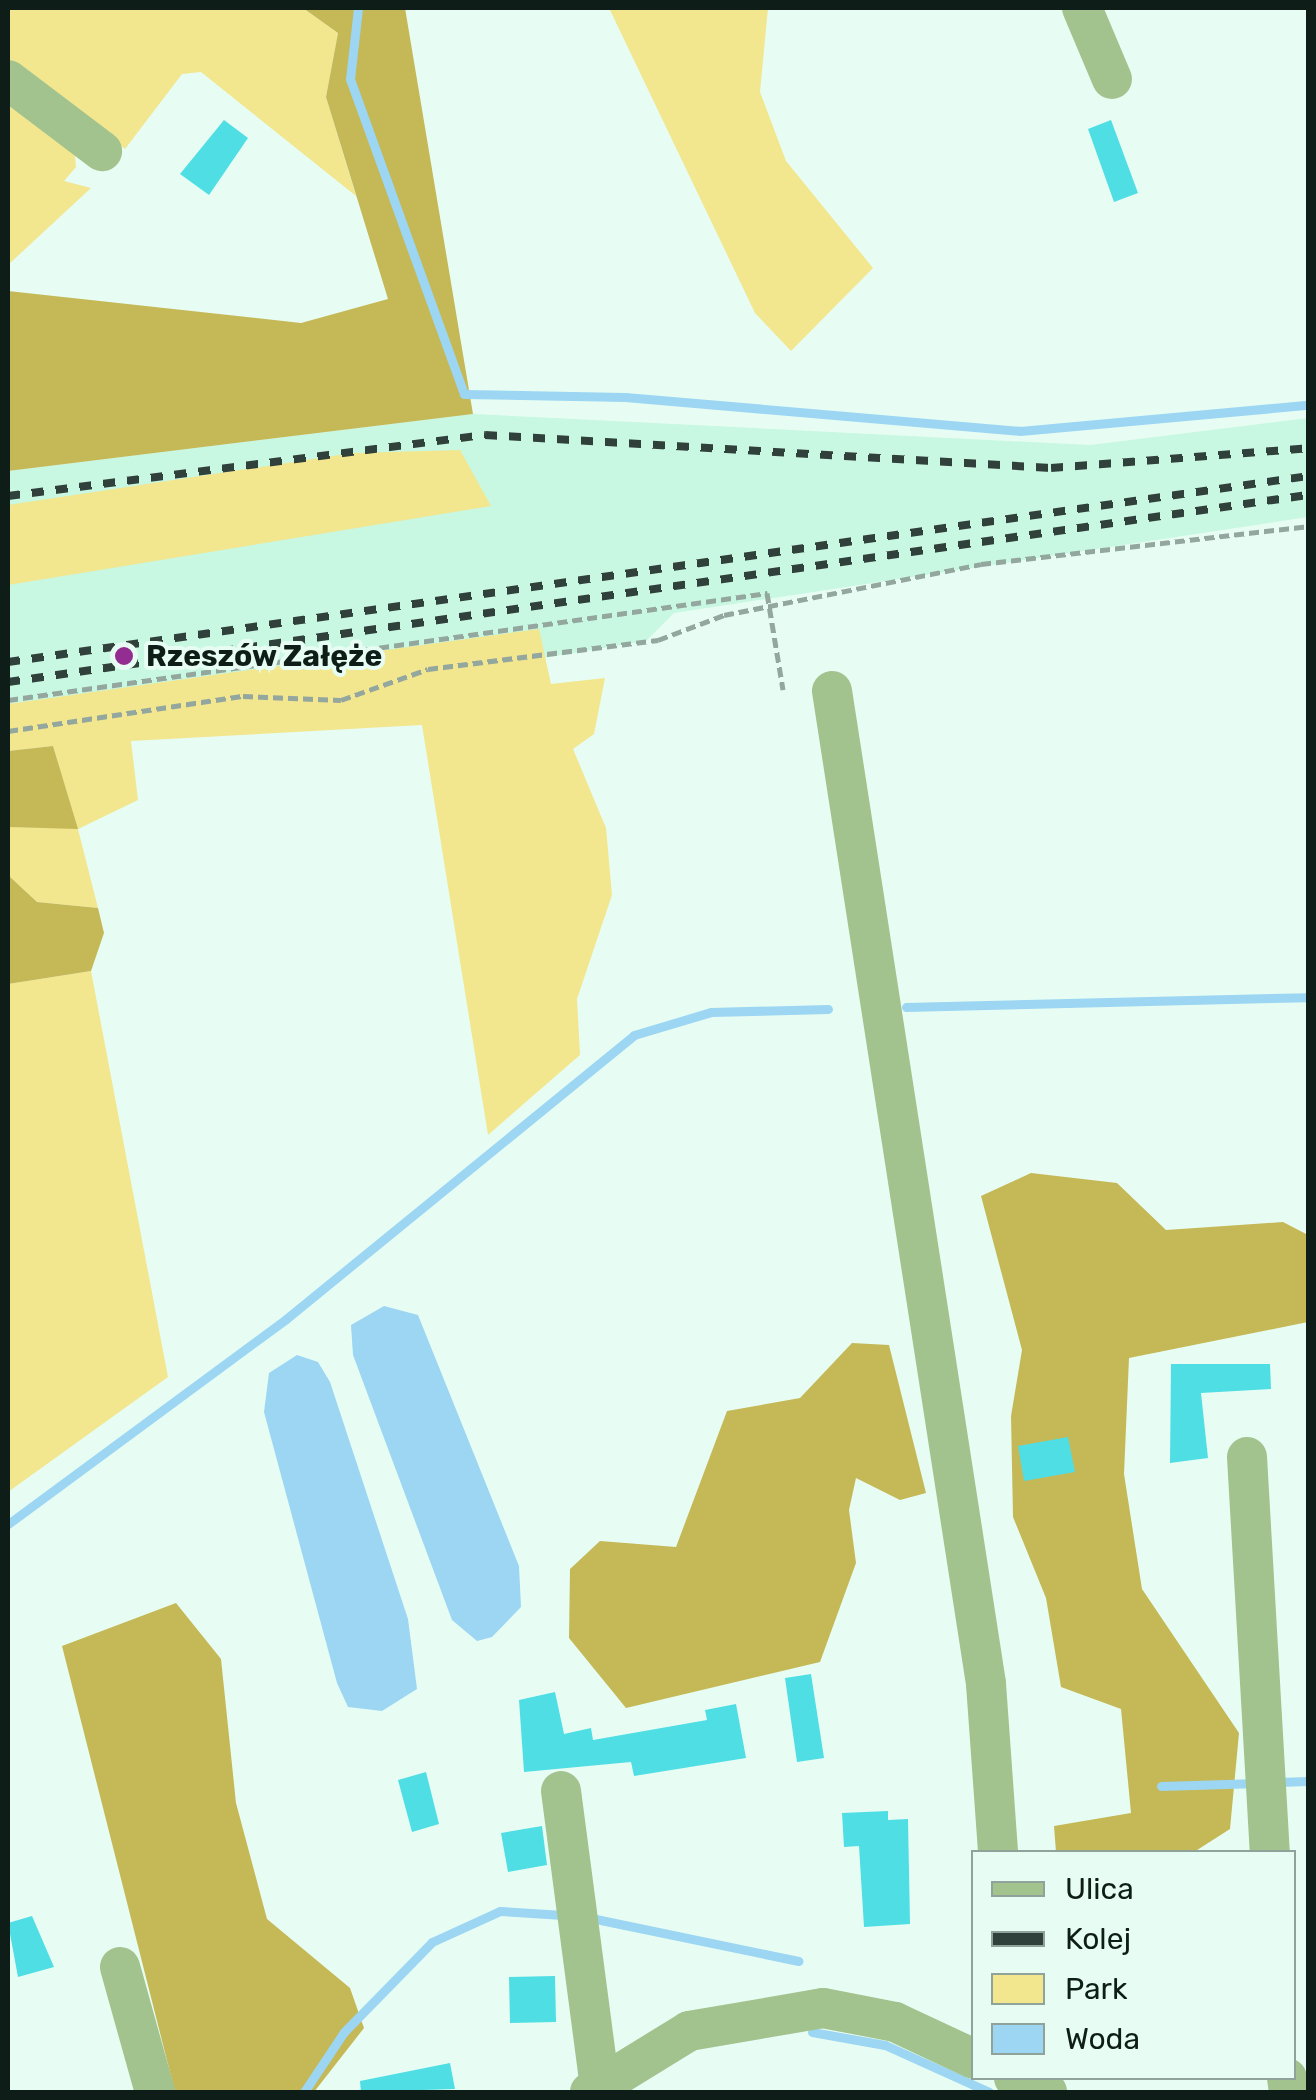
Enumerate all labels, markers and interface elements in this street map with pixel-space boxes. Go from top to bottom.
place label: Rzeszów Załęże [146,638,383,674]
marker: Rzeszów Załęże [111,643,137,669]
legend [971,1850,1296,2080]
text: Ulica [1065,1871,1134,1907]
text: Kolej [1065,1921,1131,1957]
text: Park [1065,1971,1127,2007]
text: Woda [1065,2021,1140,2057]

